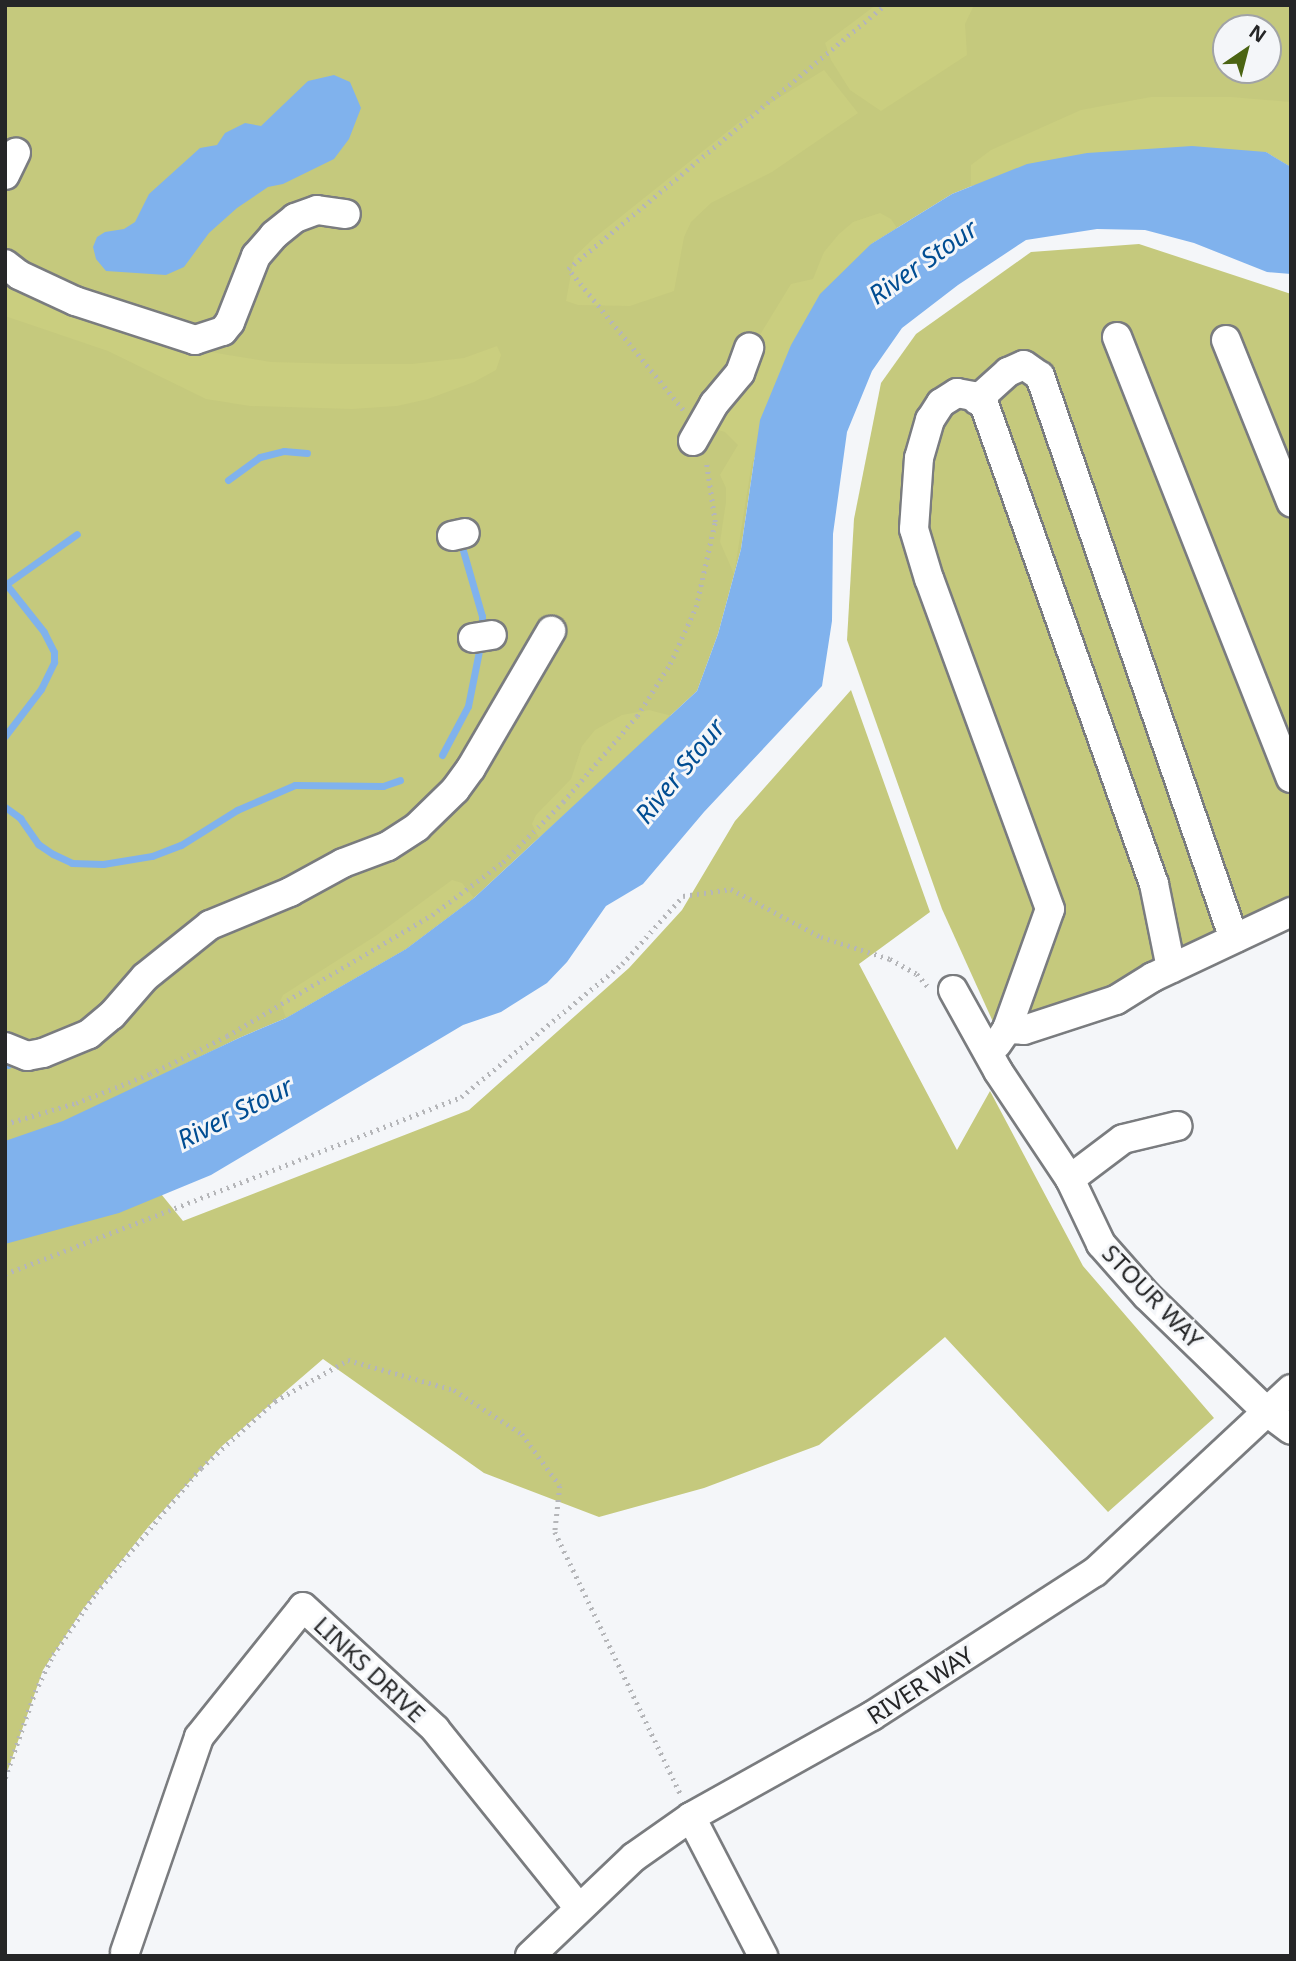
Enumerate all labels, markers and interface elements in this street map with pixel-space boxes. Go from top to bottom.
north arrow [1212,14,1282,84]
text: N [1244,18,1272,49]
water label: River Stour [863,213,983,311]
water label: River Stour [628,712,732,830]
water label: River Stour [172,1071,298,1155]
street label: STOUR WAY [1097,1238,1209,1354]
street label: LINKS DRIVE [308,1610,432,1728]
street label: RIVER WAY [861,1640,979,1730]

